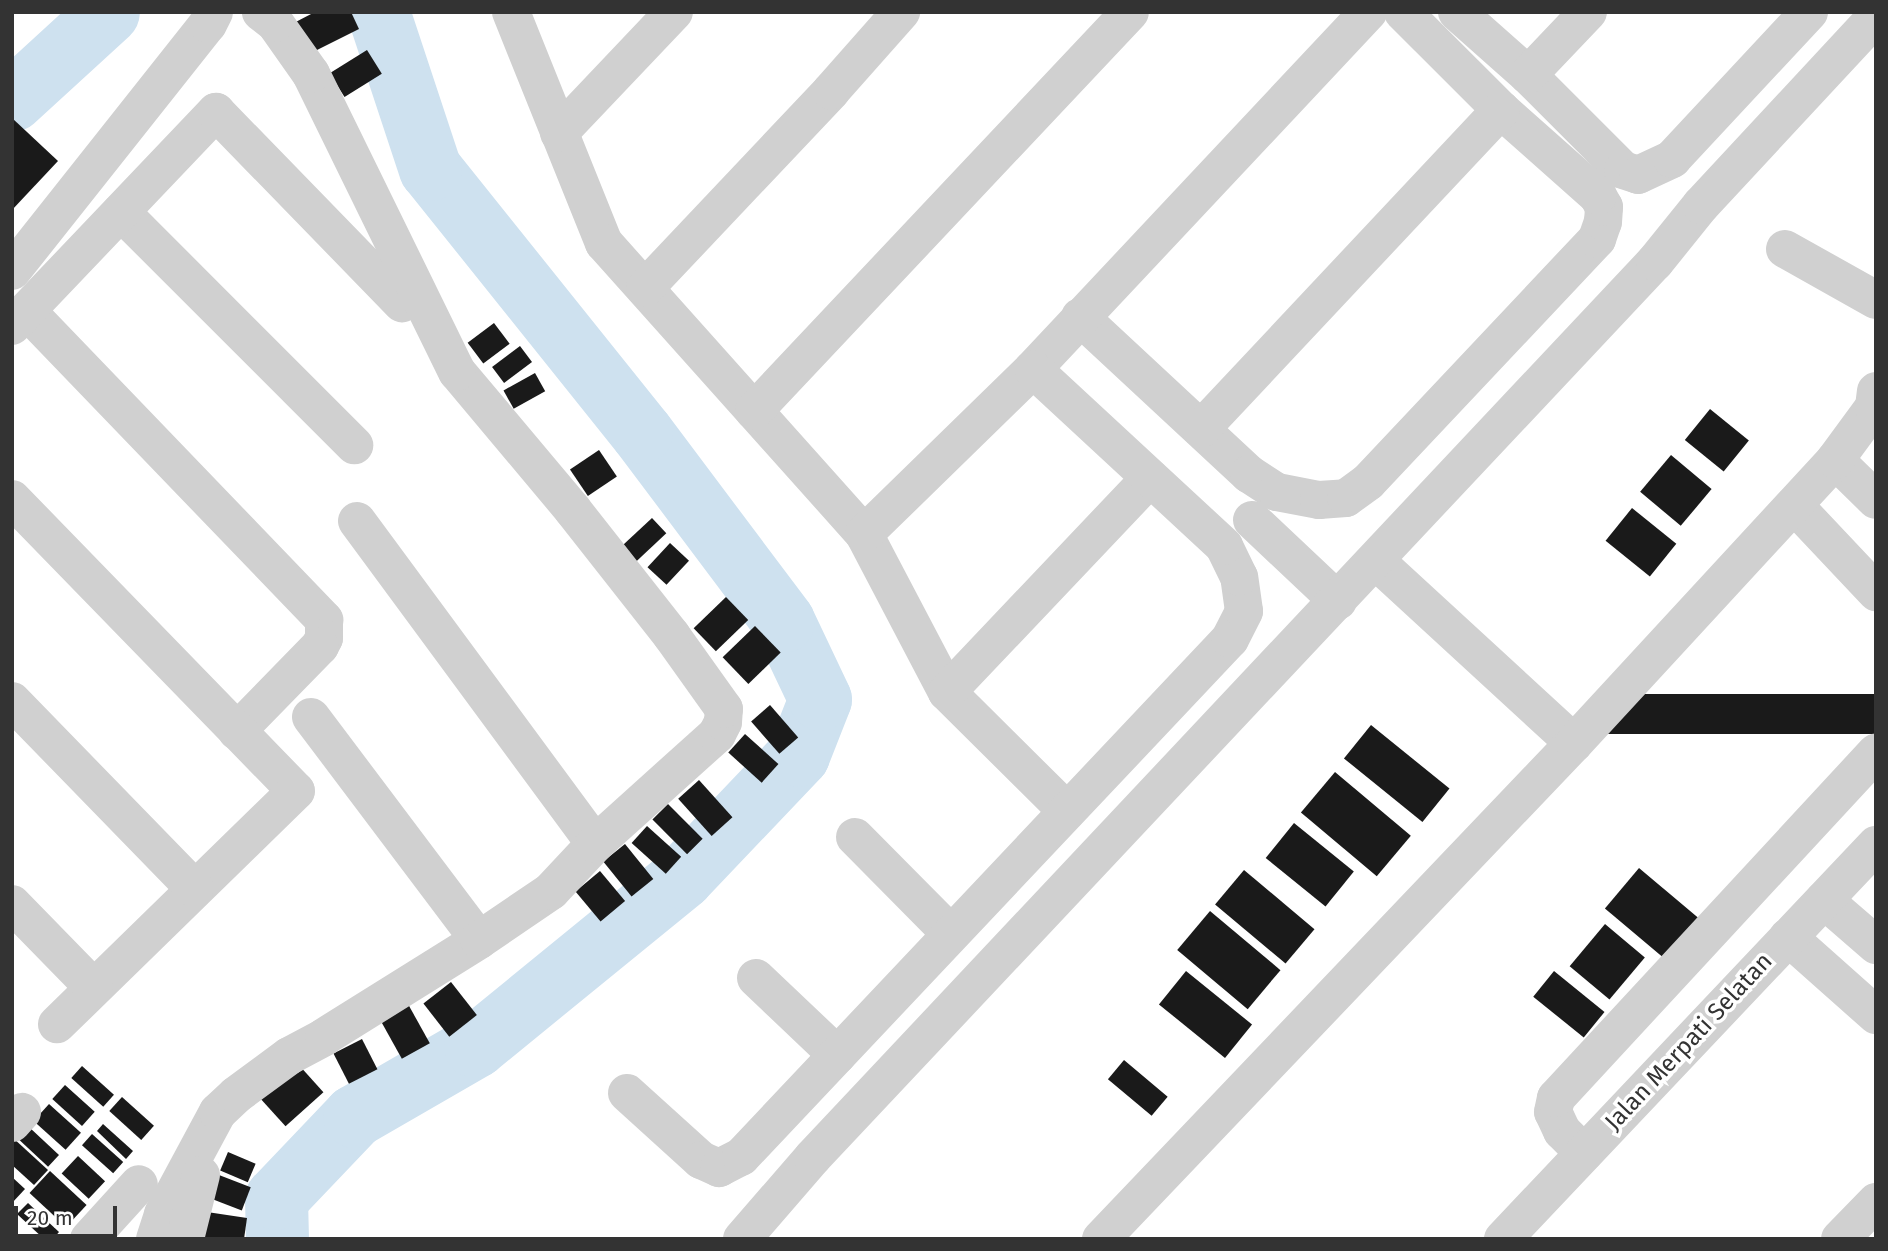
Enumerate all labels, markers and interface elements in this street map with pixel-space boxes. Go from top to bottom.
street label: Jalan Merpati Selatan [1599,947,1779,1137]
scale bar [18,1192,121,1236]
text: 20 m [27,1205,73,1231]

